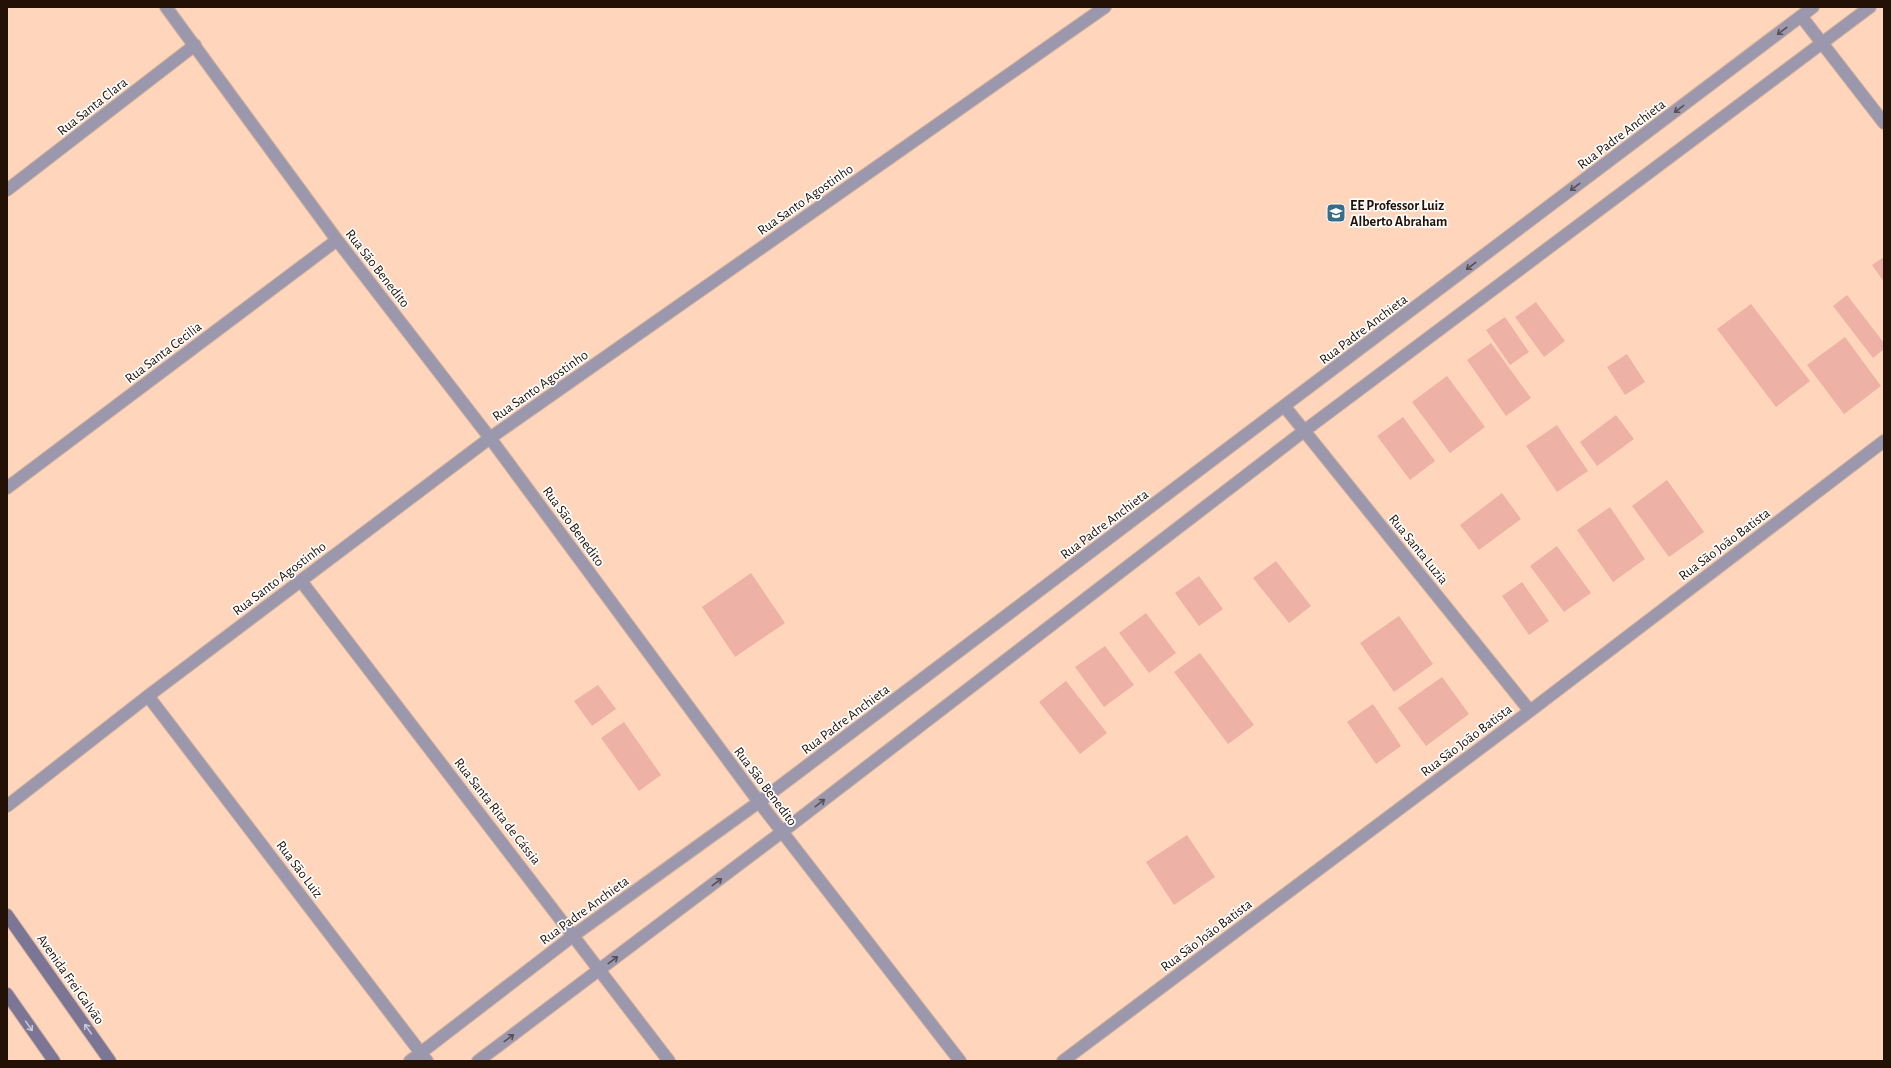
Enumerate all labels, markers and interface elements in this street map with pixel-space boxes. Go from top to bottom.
one-way arrow [1777,26,1788,35]
street label: Rua Santa Clara [55,75,131,138]
street label: Rua Padre Anchieta [1575,97,1669,172]
one-way arrow [1673,105,1684,113]
street label: Rua Santo Agostinho [755,162,856,238]
one-way arrow [1569,183,1580,192]
place label: EE Professor Luiz Alberto Abraham [1350,199,1447,229]
school or university icon: EE Professor Luiz Alberto Abraham [1325,202,1347,224]
street label: Rua São Benedito [343,227,412,310]
one-way arrow [1466,262,1477,270]
street label: Rua Padre Anchieta [1317,292,1411,367]
street label: Rua Santa Cecilia [123,319,205,386]
street label: Rua Santo Agostinho [490,348,591,424]
street label: Rua São Benedito [540,484,607,569]
street label: Rua Padre Anchieta [1058,487,1152,562]
street label: Rua São João Batista [1677,506,1773,583]
street label: Rua Santa Luzia [1386,512,1451,588]
street label: Rua Santo Agostinho [230,539,329,618]
street label: Rua Padre Anchieta [799,682,893,757]
street label: Rua São João Batista [1419,702,1515,779]
street label: Rua São Benedito [731,745,799,829]
street label: Rua Santa Rita de Cássia [451,756,543,868]
one-way arrow [815,799,826,807]
street label: Rua São Luiz [273,838,325,901]
street label: Rua Padre Anchieta [538,874,632,948]
one-way arrow [711,877,722,886]
street label: Rua São João Batista [1159,897,1255,974]
street label: Avenida Frei Galvão [34,932,106,1027]
one-way arrow [608,956,619,964]
one-way arrow [25,1021,34,1032]
one-way arrow [84,1024,92,1035]
one-way arrow [503,1034,514,1042]

